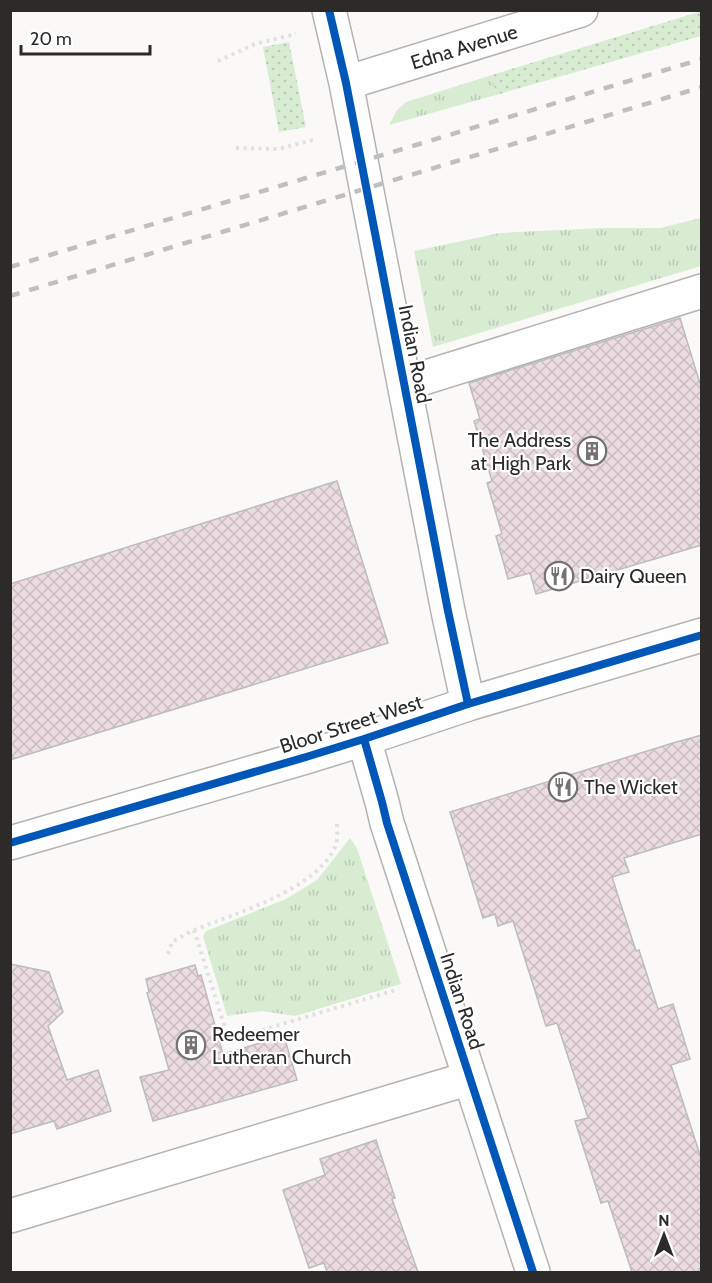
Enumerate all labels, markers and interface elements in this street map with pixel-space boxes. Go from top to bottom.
scale bar [21,18,150,56]
street label: Edna Avenue [408,19,520,75]
text: 20 m [30,28,72,50]
street label: Indian Road [394,303,436,405]
place label: The Address at High Park [468,428,571,475]
building icon: The Address at High Park [576,435,608,467]
restaurant icon: Dairy Queen [543,560,575,592]
place label: Dairy Queen [580,564,687,588]
street label: Bloor Street West [277,690,426,758]
restaurant icon: The Wicket [547,771,579,803]
place label: The Wicket [584,775,678,799]
street label: Indian Road [435,950,489,1052]
place label: Redeemer Lutheran Church [212,1022,351,1069]
building icon: Redeemer Lutheran Church [175,1029,207,1061]
north arrow [634,1205,694,1265]
text: N [658,1211,670,1230]

